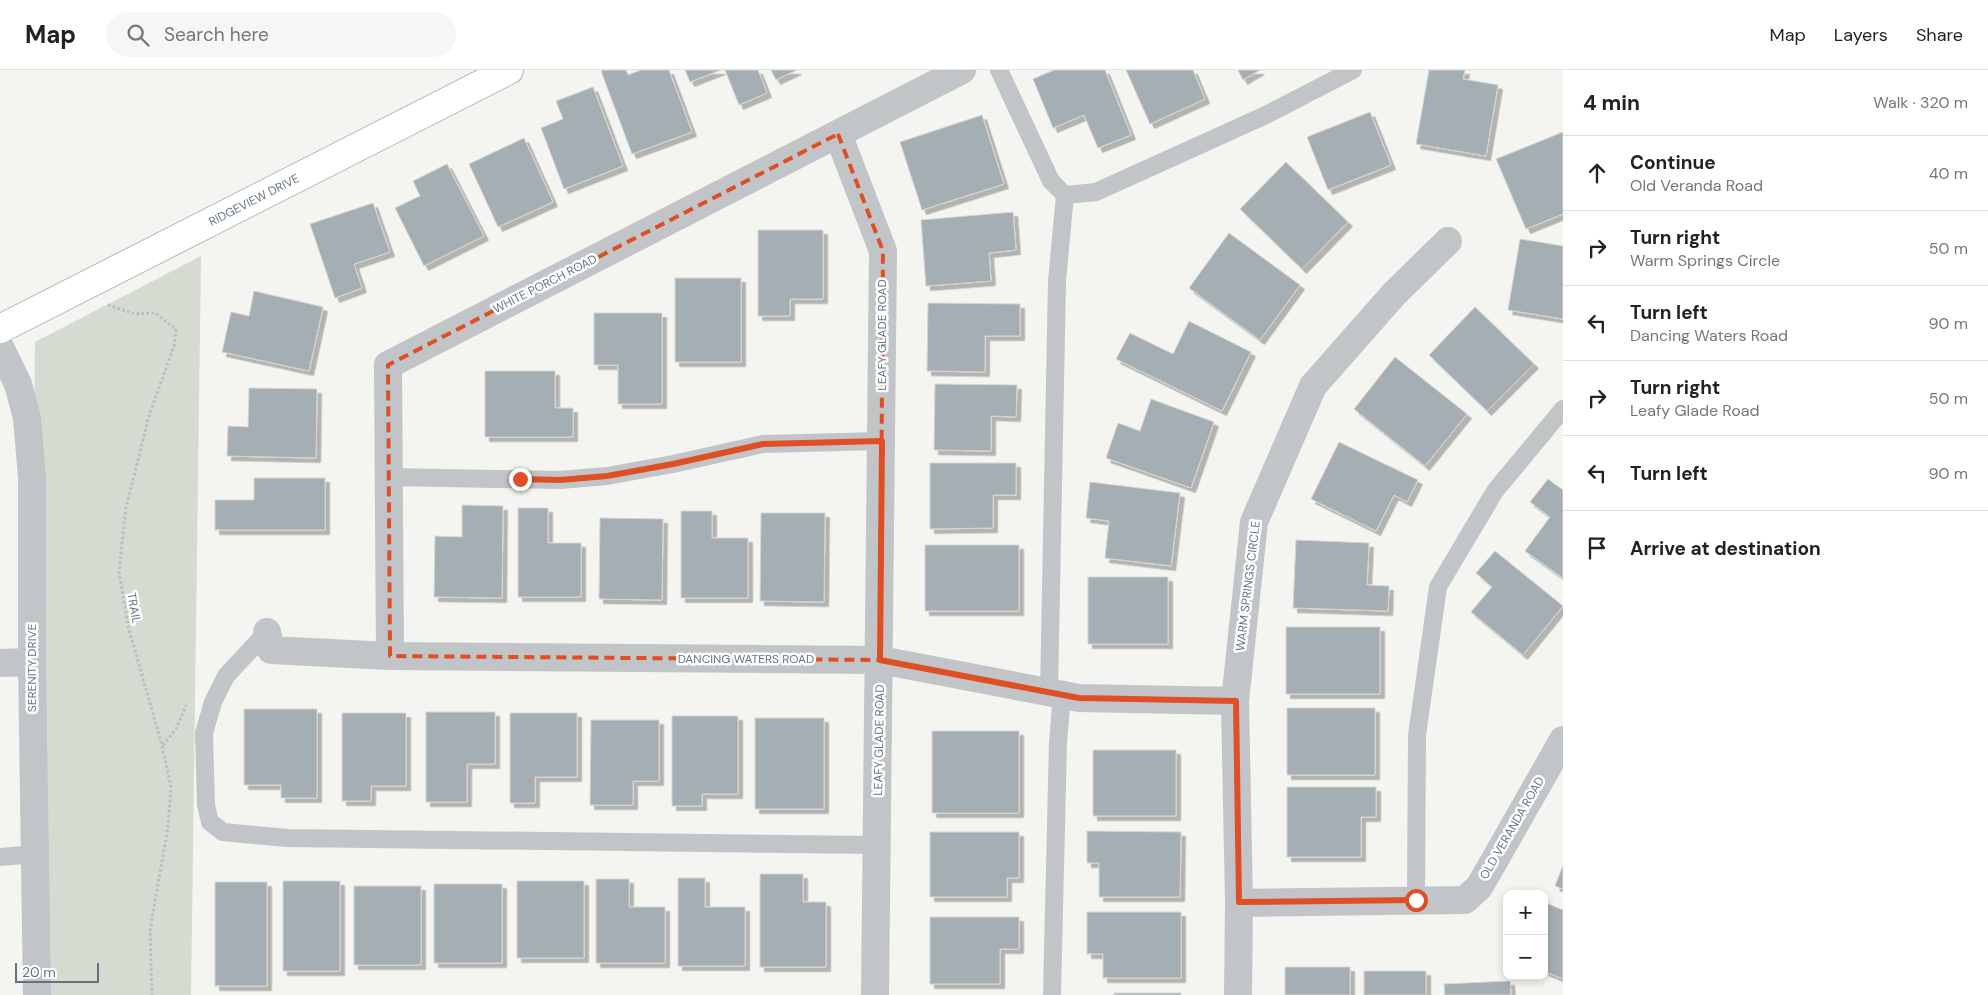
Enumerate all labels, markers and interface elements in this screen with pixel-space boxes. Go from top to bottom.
search box [106,12,456,57]
text: Map [25,19,76,50]
icon: search [124,21,152,49]
text: Search here [164,22,269,47]
text: Map [1770,23,1806,47]
text: Layers [1834,23,1888,47]
text: Share [1916,23,1963,47]
text: 4 min [1583,89,1640,117]
text: Walk · 320 m [1873,92,1968,113]
text: Continue [1630,150,1716,175]
icon: ahead [1583,159,1611,187]
text: 40 m [1929,163,1968,184]
street label: RIDGEVIEW DRIVE [206,170,302,230]
text: Old Veranda Road [1630,175,1763,196]
text: Turn right [1630,225,1720,250]
icon: right [1583,234,1611,262]
text: 50 m [1929,238,1968,259]
text: Warm Springs Circle [1630,250,1780,271]
street label: WHITE PORCH ROAD [490,251,600,317]
street label: LEAFY GLADE ROAD [874,279,890,391]
text: Turn left [1630,300,1708,325]
icon: left [1583,309,1611,337]
text: 90 m [1928,313,1968,334]
text: Dancing Waters Road [1630,325,1788,346]
text: Turn right [1630,375,1720,400]
icon: right [1583,384,1611,412]
text: 50 m [1929,388,1968,409]
text: Leafy Glade Road [1630,400,1760,421]
icon: left [1583,459,1611,487]
text: Turn left [1630,461,1708,486]
text: 90 m [1928,463,1968,484]
route end [509,468,532,491]
street label: WARM SPRINGS CIRCLE [1232,520,1264,652]
icon: arrive [1583,534,1611,562]
text: Arrive at destination [1630,536,1821,561]
street label: TRAIL [123,591,145,625]
street label: SERENITY DRIVE [24,623,40,712]
street label: DANCING WATERS ROAD [678,651,814,667]
street label: LEAFY GLADE ROAD [870,684,888,796]
street label: OLD VERANDA ROAD [1476,774,1548,882]
route start [1405,889,1428,912]
map controls [1503,890,1548,980]
button: + [1503,890,1548,935]
button: − [1503,935,1548,980]
scale bar [15,960,99,983]
text: 20 m [22,963,56,981]

